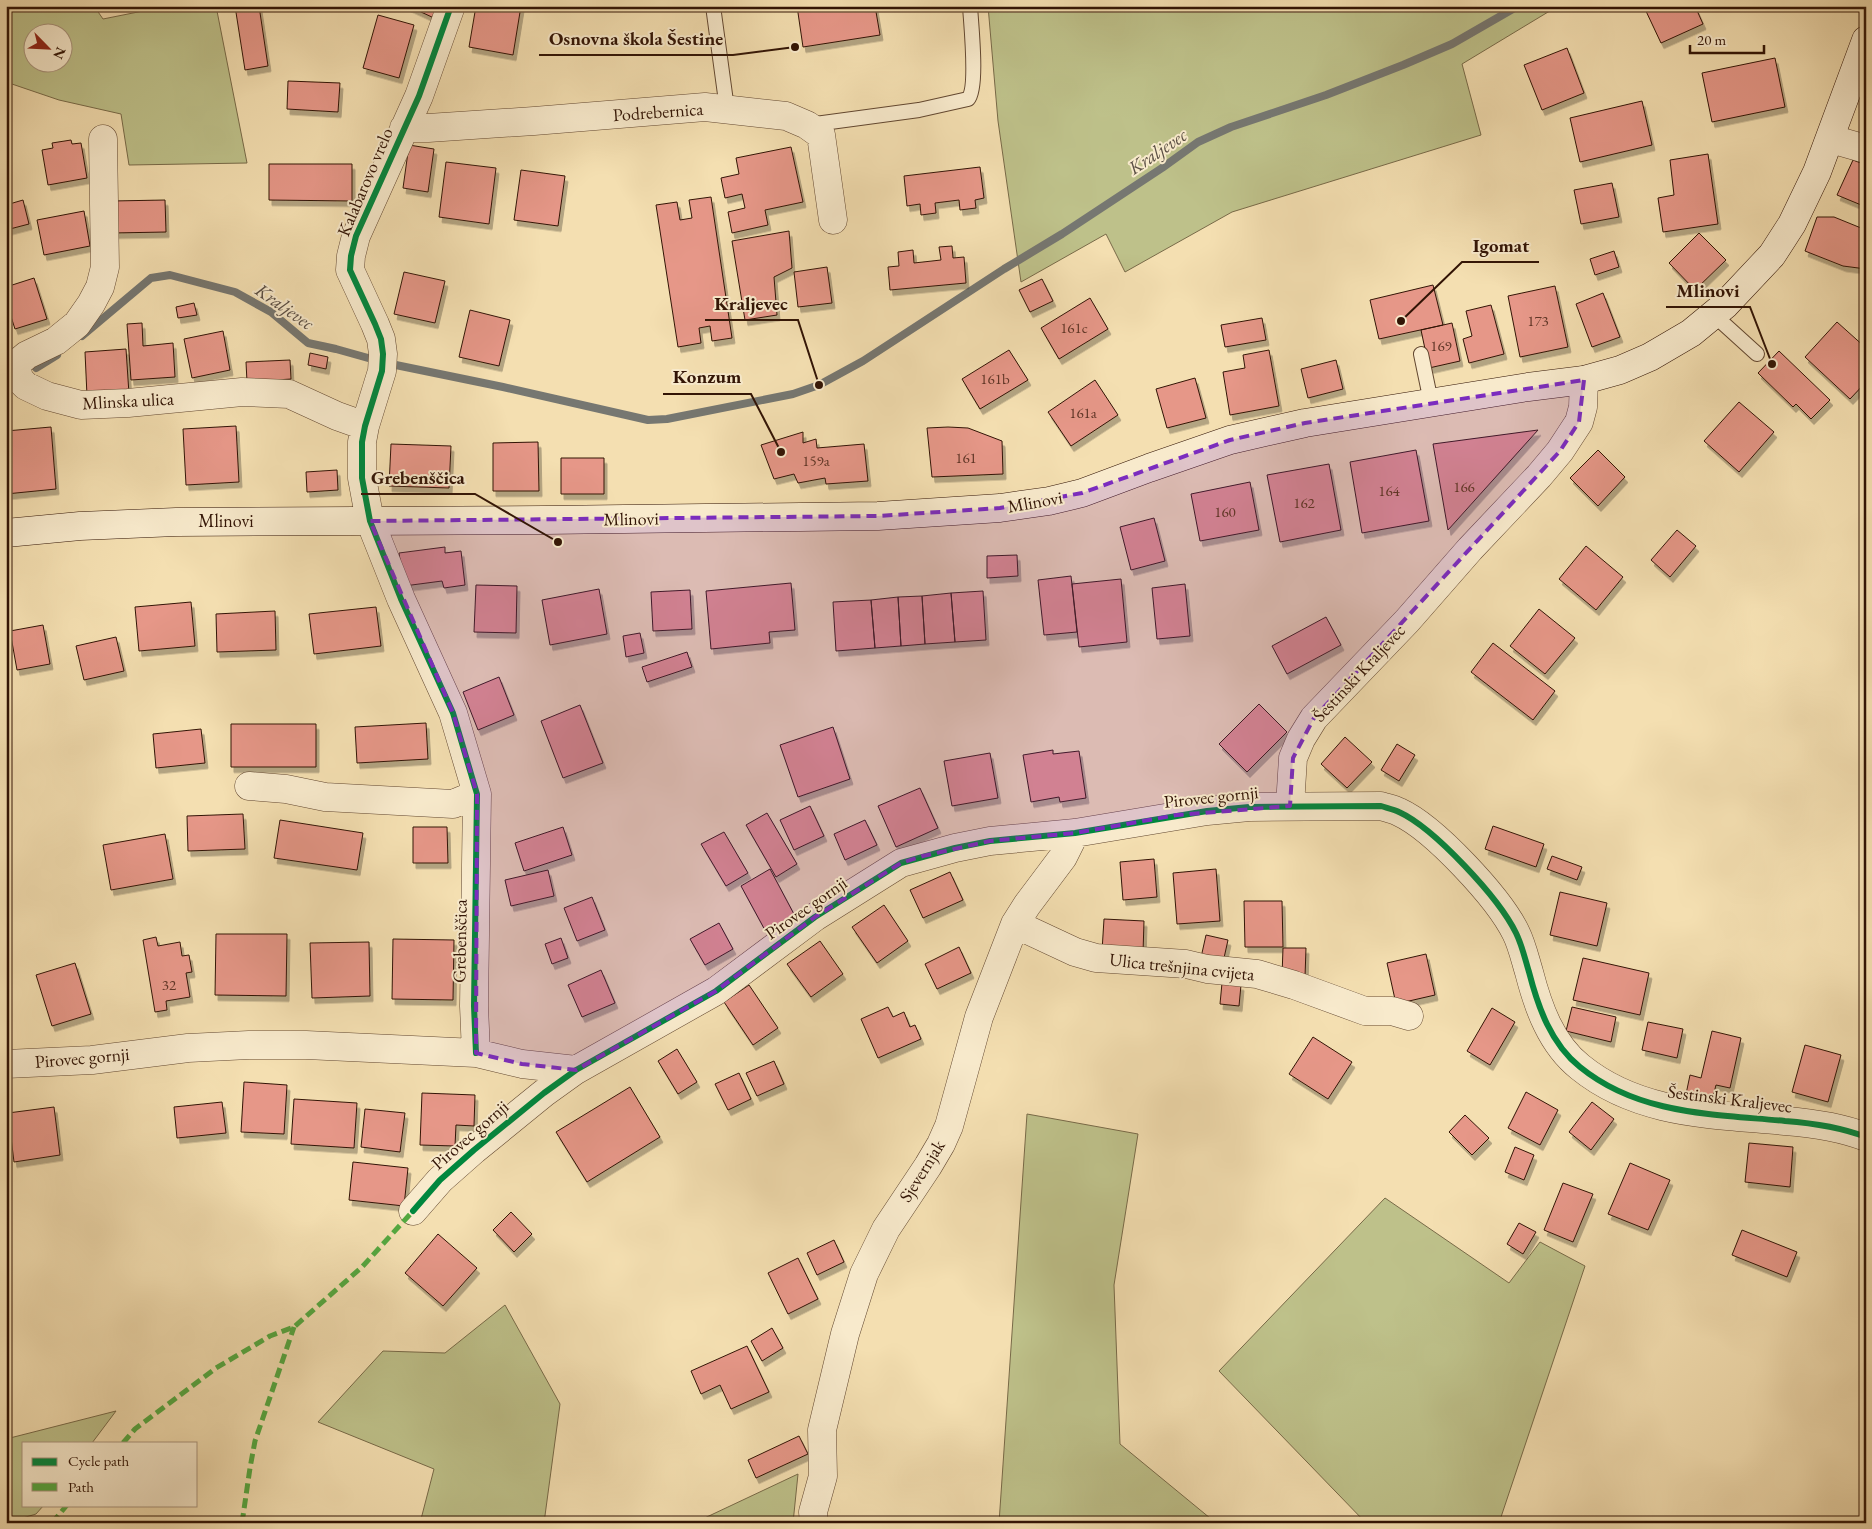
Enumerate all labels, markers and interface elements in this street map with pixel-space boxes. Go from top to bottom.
callout: Osnovna škola Šestine [539,21,733,55]
north arrow [22,22,72,72]
scale bar [1690,22,1763,54]
text: Osnovna škola Šestine [549,26,723,51]
text: 20 m [1697,30,1726,49]
text: N [49,44,70,63]
street label: Podrebernica [612,97,705,126]
water label: Kraljevec [1122,122,1192,181]
street label: Kalabarovo vrelo [331,124,398,240]
callout: Igomat [1462,228,1539,262]
text: Igomat [1473,233,1529,258]
callout: Mlinovi [1666,273,1750,307]
water label: Kraljevec [250,277,320,336]
text: Mlinovi [1676,278,1740,303]
callout: Kraljevec [705,286,798,320]
text: Kraljevec [714,291,788,316]
house number: 173 [1527,311,1549,330]
house number: 161c [1060,318,1088,337]
house number: 169 [1430,336,1452,355]
callout: Konzum [663,360,751,394]
text: Konzum [673,364,742,389]
house number: 161b [980,369,1010,388]
street label: Mlinska ulica [81,387,175,414]
house number: 161a [1069,403,1097,422]
house number: 161 [955,448,977,467]
house number: 159a [802,451,830,470]
callout: Grebenščica [361,460,475,494]
text: Grebenščica [371,465,466,490]
house number: 166 [1453,477,1475,496]
house number: 164 [1378,481,1401,500]
street label: Mlinovi [1006,485,1065,518]
house number: 162 [1293,493,1316,512]
house number: 160 [1214,502,1236,521]
street label: Mlinovi [603,507,659,530]
street label: Mlinovi [198,509,254,532]
street label: Šestinski Kraljevec [1307,619,1410,726]
street label: Pirovec gornji [1163,780,1260,813]
street label: Pirovec gornji [760,871,852,944]
street label: Grebenščica [447,898,472,983]
street label: Ulica trešnjina cvijeta [1108,947,1257,986]
house number: 32 [162,975,177,994]
street label: Pirovec gornji [34,1042,131,1073]
street label: Šestinski Kraljevec [1666,1079,1794,1118]
street label: Pirovec gornji [426,1094,513,1174]
street label: Sjevernjak [894,1135,950,1206]
legend [22,1442,198,1506]
text: Cycle path [68,1451,130,1470]
text: Path [68,1477,94,1496]

